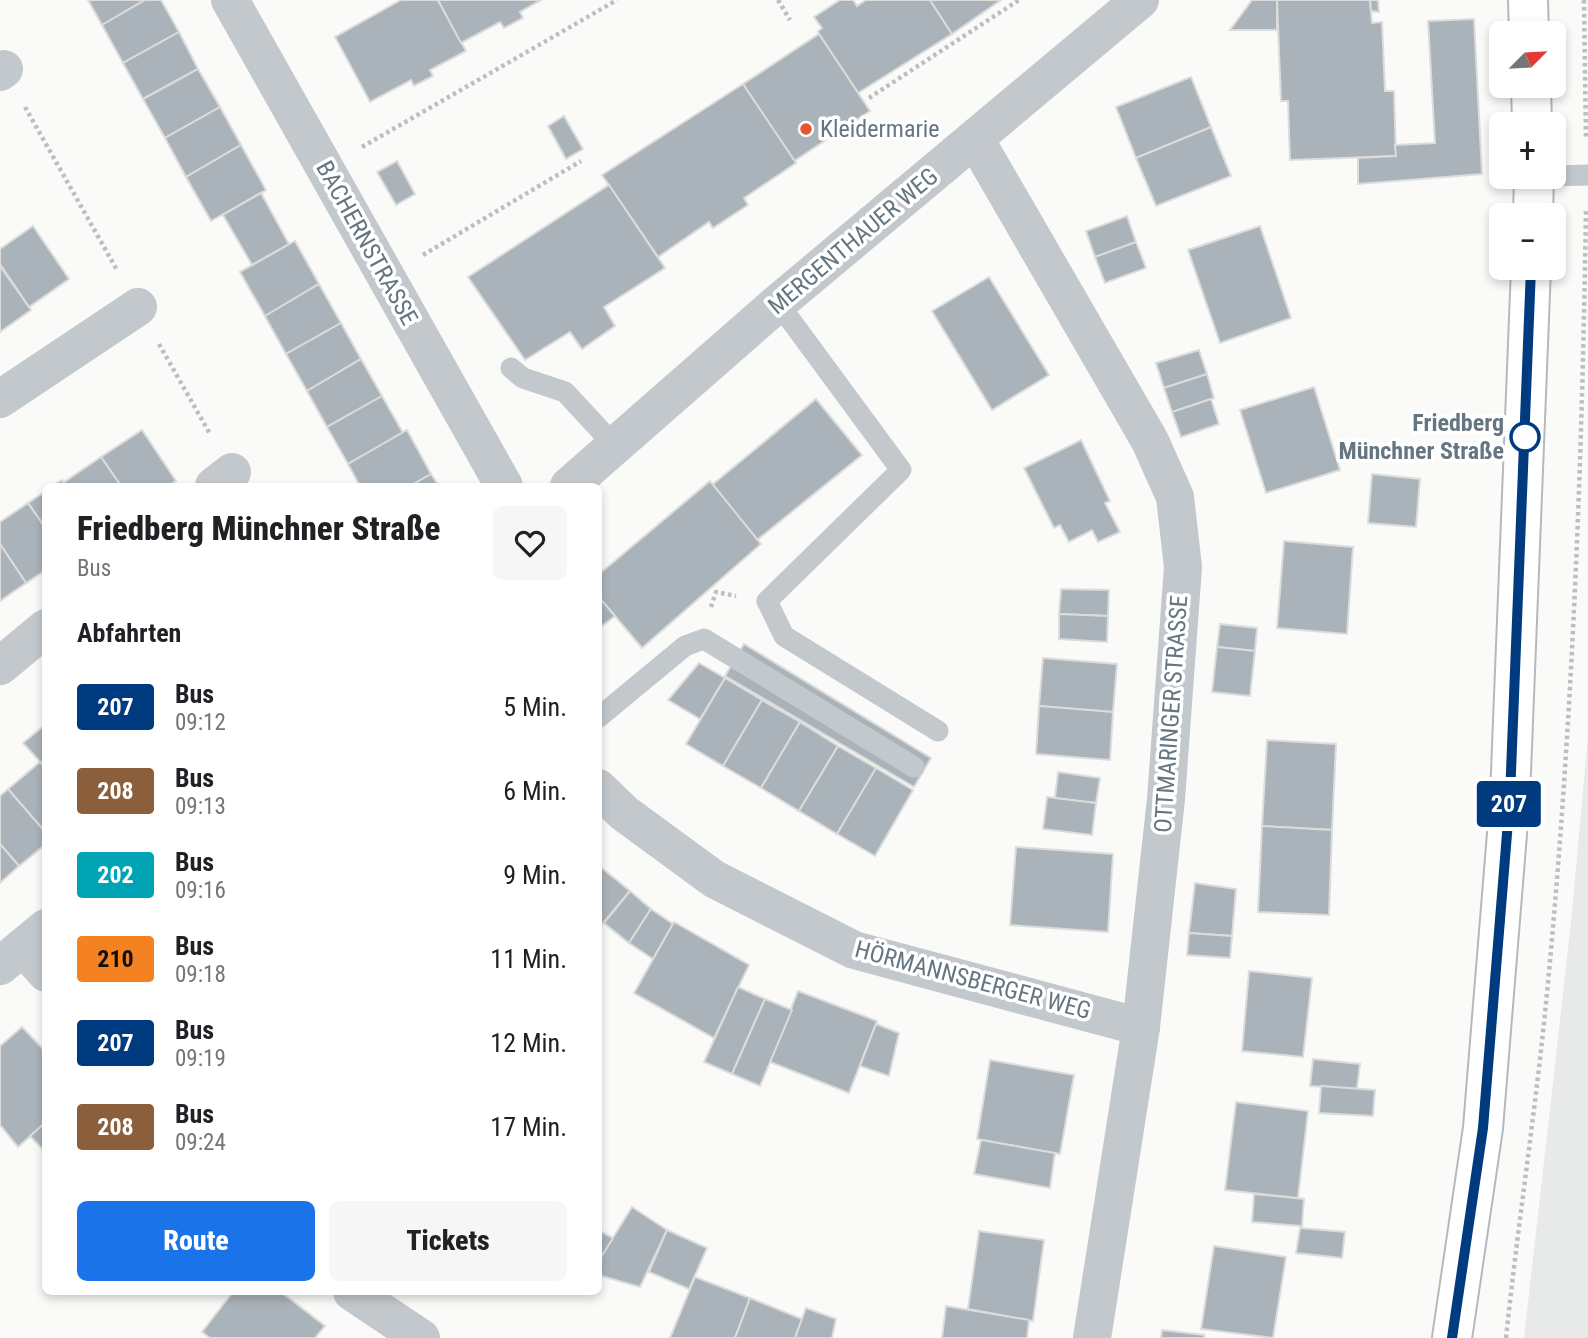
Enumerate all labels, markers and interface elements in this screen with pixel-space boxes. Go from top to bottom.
north arrow [1489,21,1566,98]
map controls [1489,21,1566,280]
button: + [1489,112,1566,189]
place label: Kleidermarie [820,115,939,143]
marker: Kleidermarie [798,121,814,137]
street label: BACHERNSTRASSE [310,156,424,330]
street label: MERGENTHAUER WEG [763,162,943,320]
button: − [1489,203,1566,280]
place label: Friedberg Münchner Straße [1338,409,1504,465]
marker: Friedberg Münchner Straße [1510,422,1540,452]
button: heart [493,506,567,580]
text: Friedberg Münchner Straße [77,509,440,548]
text: Bus [77,555,111,582]
street label: OTTMARINGER STRASSE [1149,594,1193,834]
text: Abfahrten [77,618,181,648]
text: Bus [175,679,214,709]
text: 5 Min. [503,692,567,722]
text: 207 [97,693,134,721]
text: 09:12 [175,709,226,736]
text: Bus [175,763,214,793]
text: 6 Min. [503,776,567,806]
text: 208 [97,777,134,805]
line badge: 207 [1469,781,1549,827]
text: 207 [1491,790,1527,818]
text: 09:13 [175,793,226,820]
text: Bus [175,847,214,877]
text: 9 Min. [503,860,567,890]
text: 202 [97,861,134,889]
text: 09:16 [175,877,226,904]
text: Bus [175,931,214,961]
street label: HÖRMANNSBERGER WEG [852,935,1094,1025]
text: 11 Min. [490,944,567,974]
text: 210 [97,945,134,973]
text: 09:18 [175,961,226,988]
text: Bus [175,1015,214,1045]
text: 12 Min. [490,1028,567,1058]
text: 207 [97,1029,134,1057]
text: 09:19 [175,1045,226,1072]
text: Bus [175,1099,214,1129]
text: 17 Min. [490,1112,567,1142]
text: 208 [97,1113,134,1141]
text: 09:24 [175,1129,226,1156]
button: Route [77,1201,315,1281]
button: Tickets [329,1201,567,1281]

